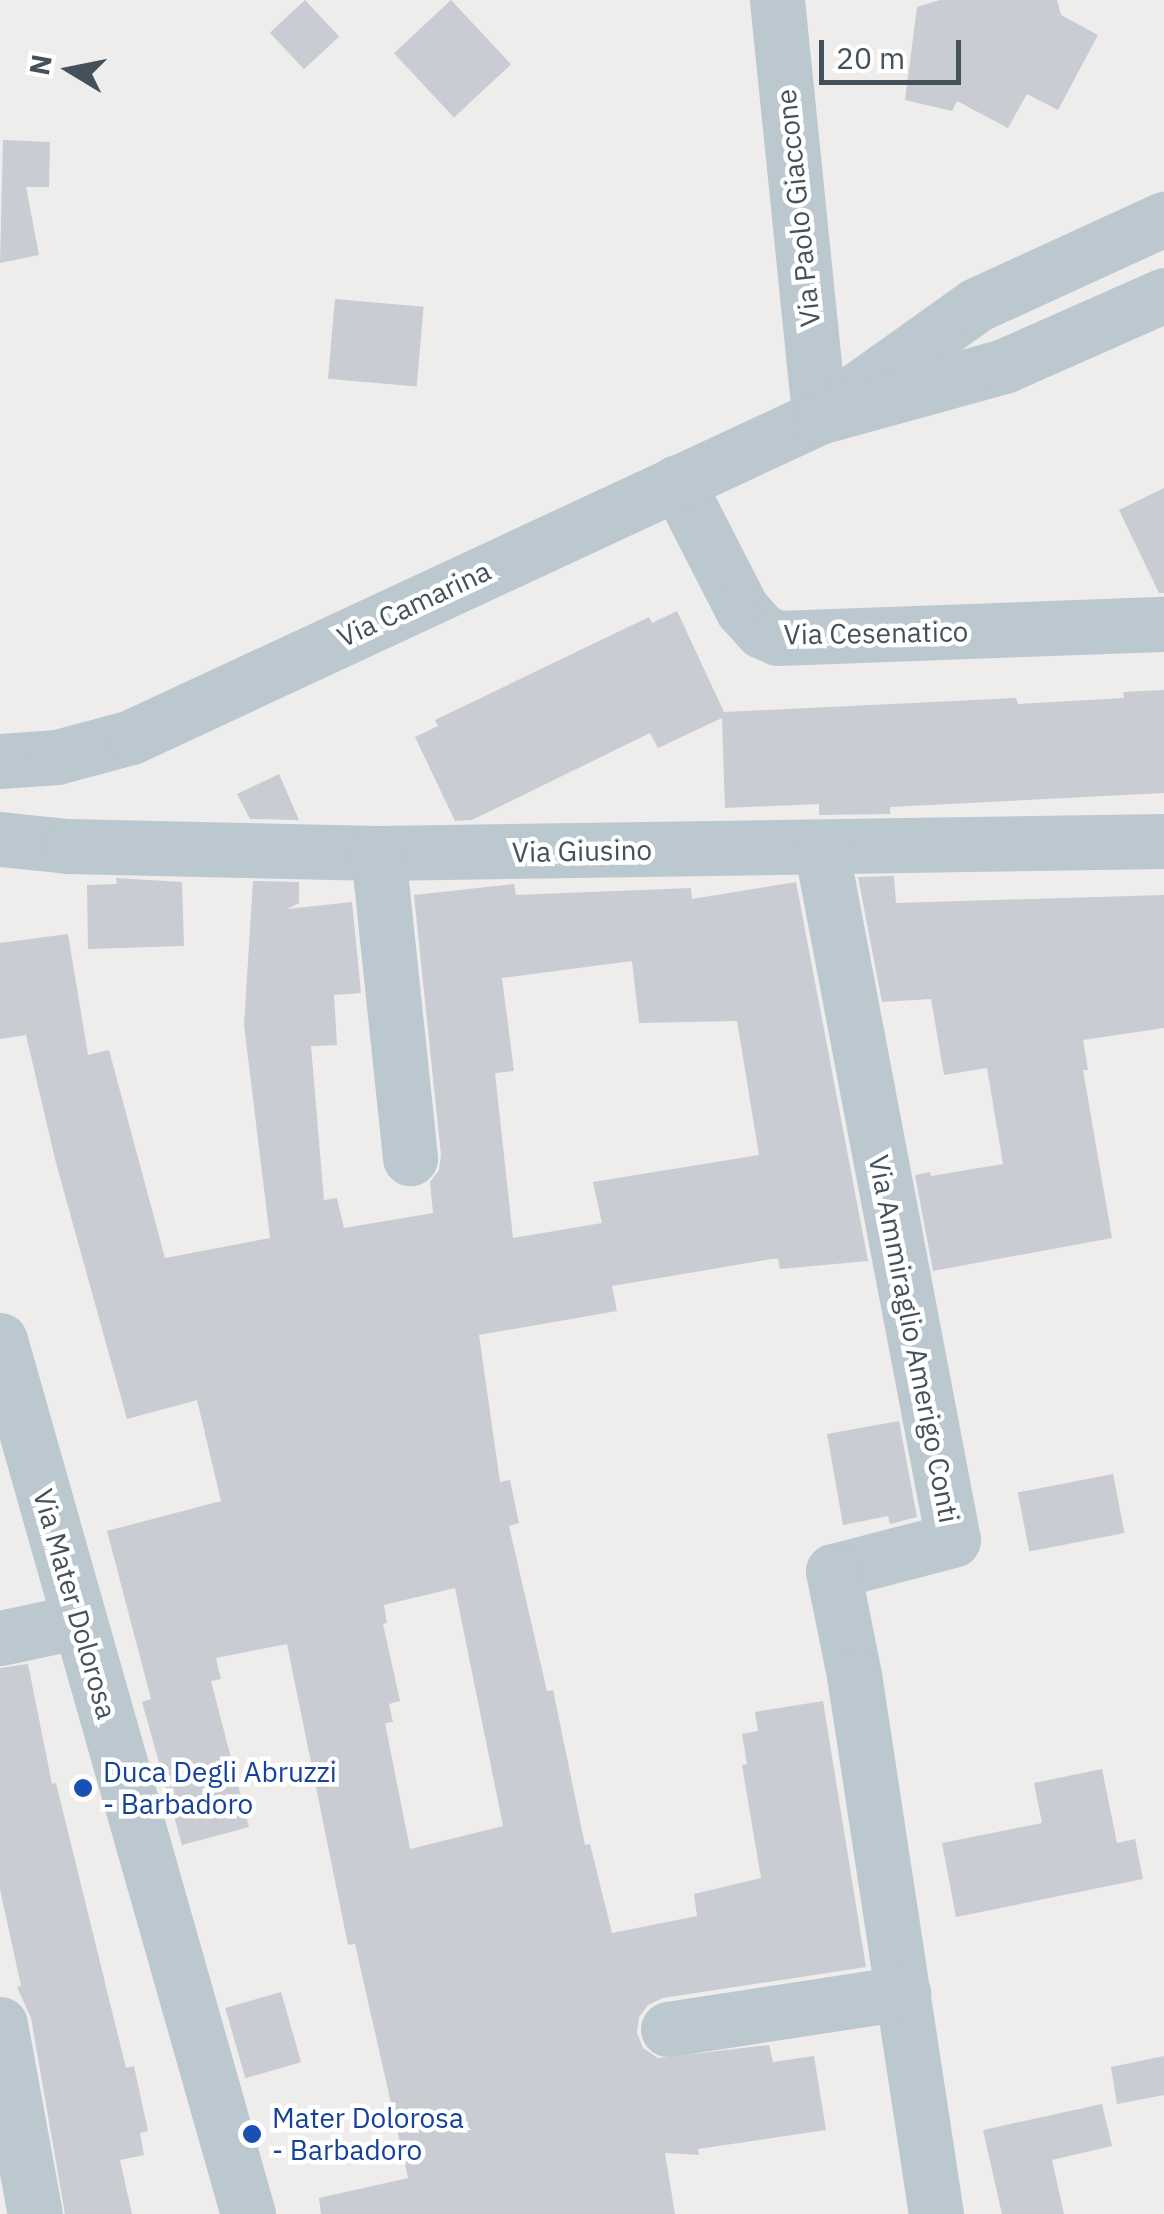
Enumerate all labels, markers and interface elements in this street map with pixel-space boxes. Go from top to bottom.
north arrow [20,20,120,120]
scale bar [824,20,966,82]
text: 20 m [836,38,905,77]
text: N [20,52,60,78]
street label: Via Paolo Giaccone [769,87,827,329]
street label: Via Camarina [332,554,496,654]
street label: Via Cesenatico [783,615,969,651]
street label: Via Giusino [512,833,652,869]
street label: Via Ammiraglio Amerigo Conti [862,1152,966,1526]
street label: Via Mater Dolorosa [26,1485,124,1723]
place label: Duca Degli Abruzzi - Barbadoro [103,1755,337,1821]
marker: Duca Degli Abruzzi - Barbadoro [72,1777,94,1799]
place label: Mater Dolorosa - Barbadoro [272,2101,464,2167]
marker: Mater Dolorosa - Barbadoro [241,2123,263,2145]

